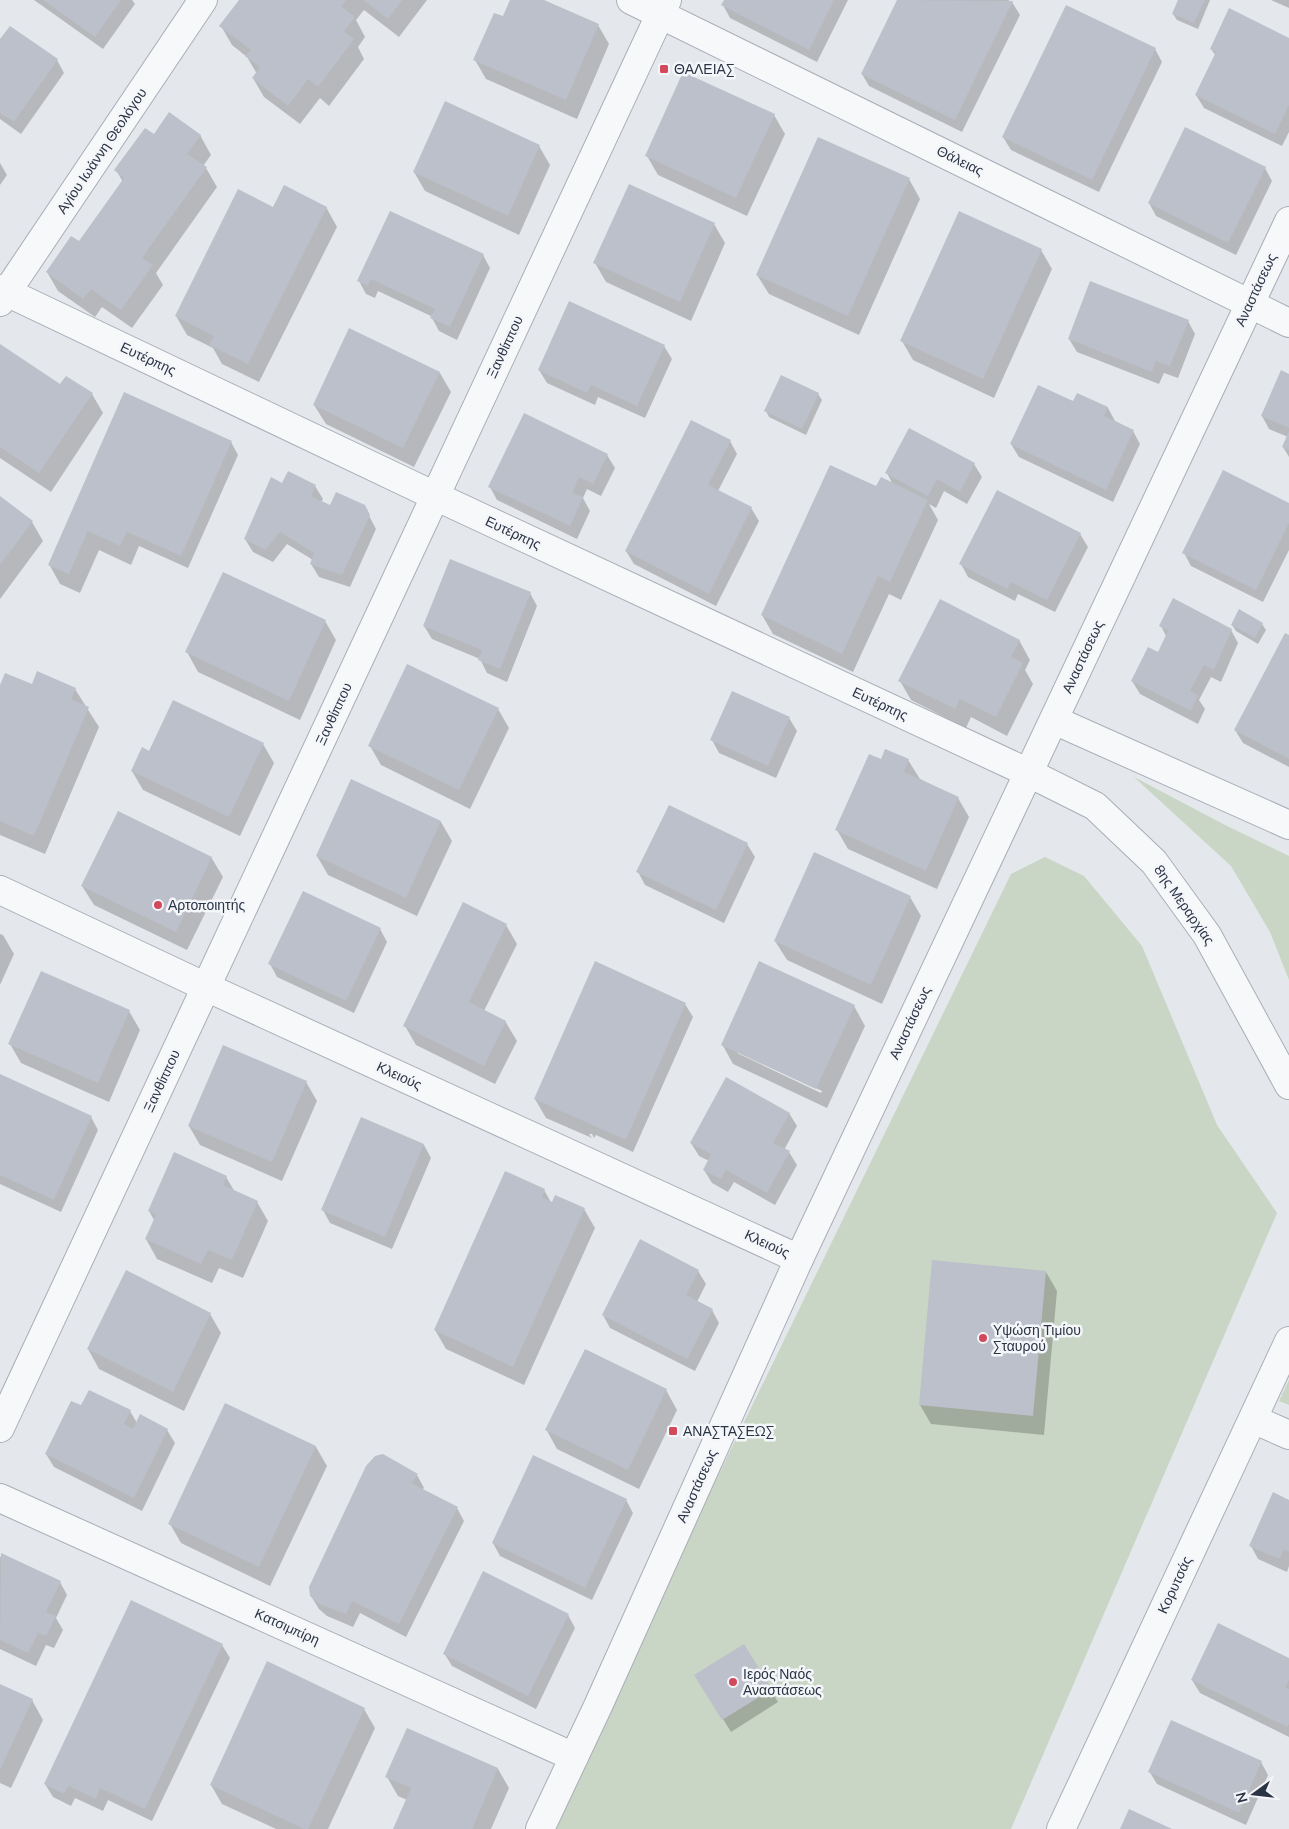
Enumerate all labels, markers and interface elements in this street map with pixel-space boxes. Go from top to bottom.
place label: ΘΑΛΕΙΑΣ [674,60,734,79]
marker: ΘΑΛΕΙΑΣ [658,63,670,75]
street label: Αγίου Ιωάννη Θεολόγου [53,84,151,218]
street label: Θάλειας [933,141,987,181]
street label: Αναστάσεως [1231,250,1281,330]
street label: Ξανθίππου [482,313,528,381]
street label: Ευτέρπης [117,338,179,380]
street label: Ευτέρπης [482,512,544,554]
street label: Αναστάσεως [1058,617,1108,697]
street label: Ξανθίππου [311,680,357,748]
street label: Ευτέρπης [849,683,911,725]
street label: 8ης Μεραρχίας [1149,861,1219,949]
place label: Αρτοποιητής [168,896,245,915]
marker: Αρτοποιητής [152,899,164,911]
street label: Αναστάσεως [885,983,935,1063]
street label: Ξανθίππου [139,1047,185,1115]
street label: Κλειούς [373,1057,425,1095]
street label: Κλειούς [741,1225,793,1263]
place label: Υψώση Τιμίου Σταυρού [993,1321,1081,1356]
marker: Υψώση Τιμίου Σταυρού [977,1332,989,1344]
place label: ΑΝΑΣΤΑΣΕΩΣ [683,1422,774,1441]
marker: ΑΝΑΣΤΑΣΕΩΣ [667,1425,679,1437]
street label: Αναστάσεως [672,1446,722,1526]
street label: Κορυτσάς [1153,1553,1197,1617]
street label: Κατσιμπίρη [251,1604,323,1650]
place label: Ιερός Ναός Αναστάσεως [743,1665,822,1700]
marker: Ιερός Ναός Αναστάσεως [727,1676,739,1688]
north arrow [1229,1769,1279,1819]
text: N [1231,1790,1252,1805]

